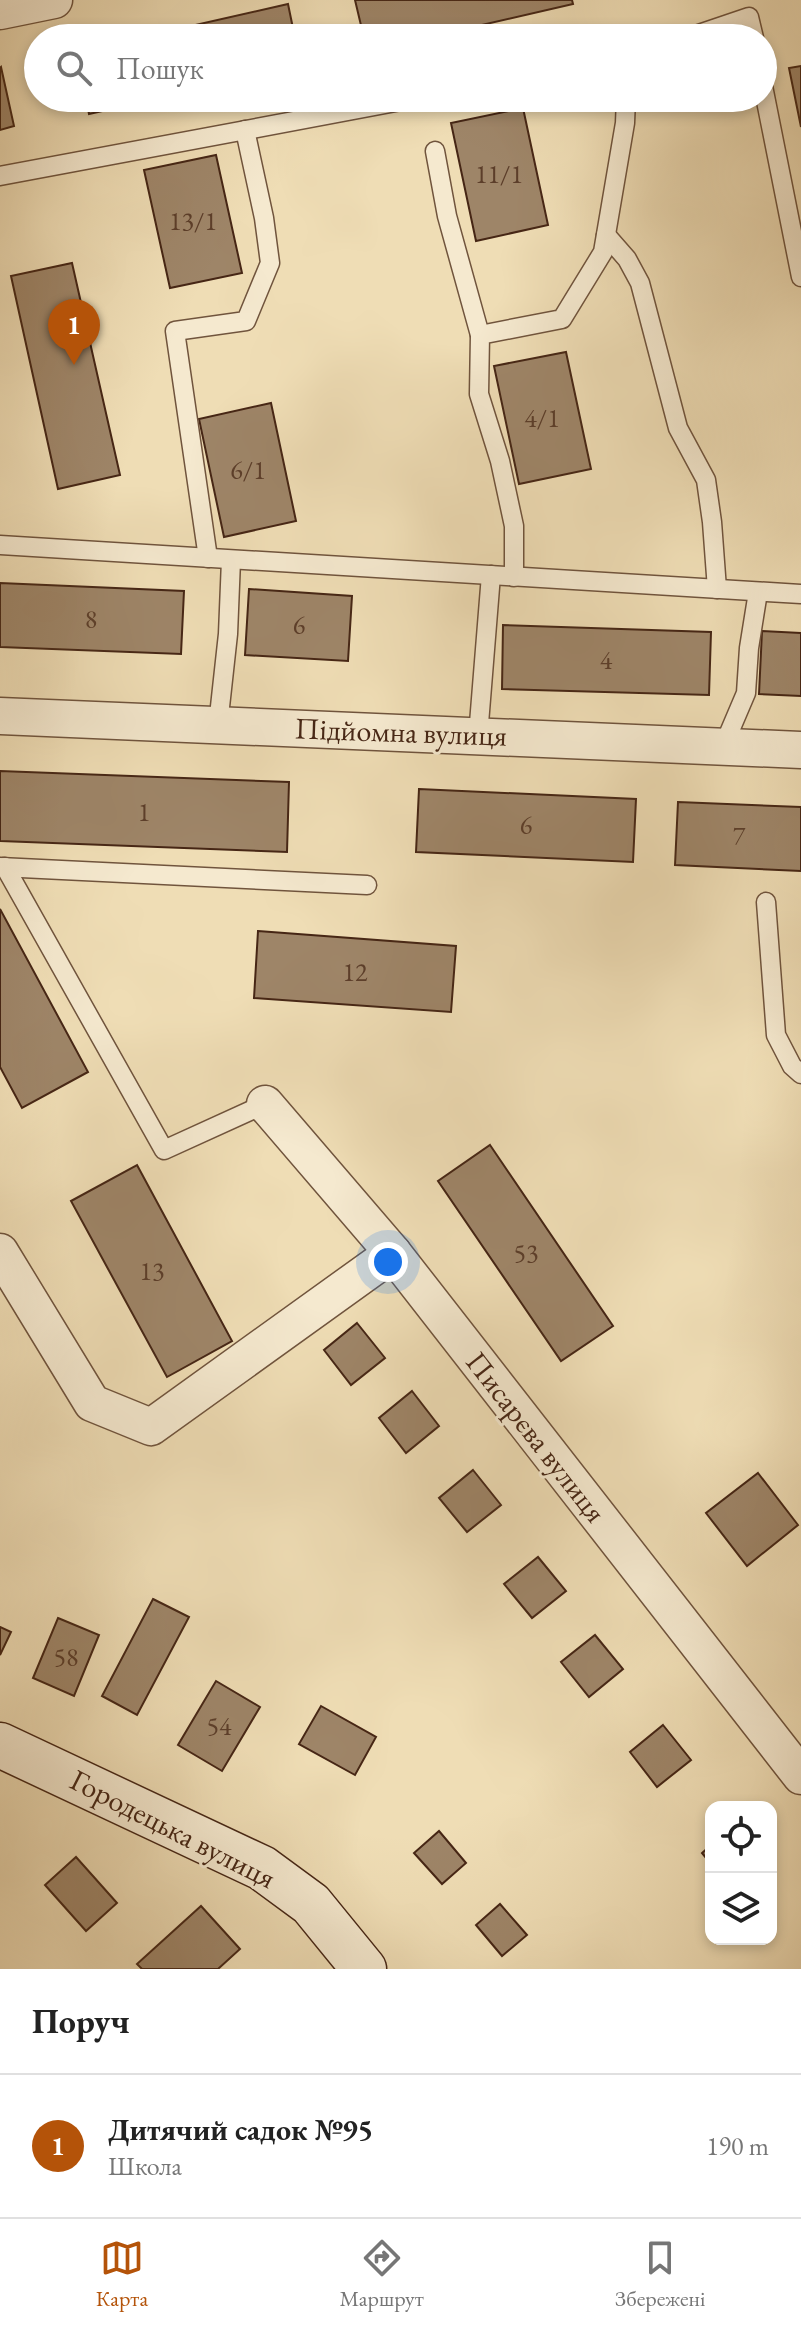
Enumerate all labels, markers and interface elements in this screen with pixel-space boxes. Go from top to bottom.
search box [24,24,777,112]
icon: search [52,46,96,90]
text: Пошук [116,49,204,88]
house number: 11/1 [475,157,523,191]
house number: 13/1 [169,204,217,238]
pin: 1 [48,299,100,365]
house number: 4/1 [524,401,560,435]
house number: 6/1 [230,453,266,487]
house number: 8 [85,602,97,636]
house number: 6 [293,608,305,642]
house number: 4 [600,643,613,677]
street label: Підйомна вулиця [294,708,508,755]
house number: 1 [138,795,150,829]
house number: 6 [520,808,532,842]
house number: 7 [733,819,746,853]
house number: 12 [343,955,368,989]
house number: 53 [514,1236,538,1270]
your location [368,1242,408,1282]
house number: 13 [140,1254,164,1288]
street label: Писарєва вулиця [458,1343,615,1530]
house number: 58 [54,1640,78,1674]
house number: 54 [207,1709,232,1743]
street label: Городецька вулиця [64,1760,282,1897]
map controls [705,1801,777,1945]
button: locate [705,1801,777,1873]
button: layers [705,1873,777,1945]
text: Поруч [32,1999,130,2043]
text: Дитячий садок №95 [108,2110,373,2149]
text: 1 [51,2129,65,2163]
text: 190 m [706,2129,769,2163]
text: Школа [108,2149,182,2183]
tab: Карта [96,2236,148,2313]
tab: Маршрут [339,2236,424,2313]
tab: Збережені [615,2236,705,2313]

